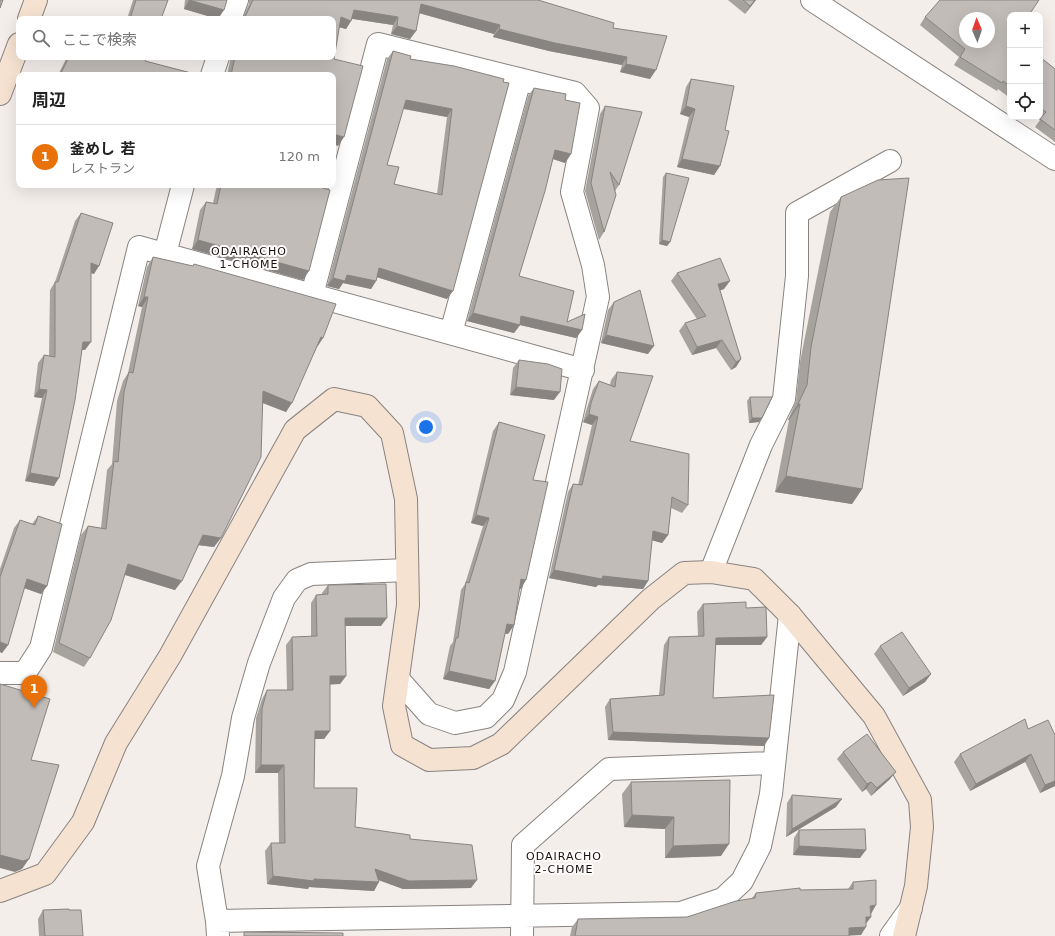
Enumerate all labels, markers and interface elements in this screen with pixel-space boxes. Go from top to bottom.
north arrow [959,12,995,48]
map controls [1007,12,1043,120]
button: + [1007,12,1043,48]
search box [16,16,336,60]
icon: search [30,27,52,49]
text: ここで検索 [62,31,137,49]
button: − [1007,48,1043,84]
button: locate [1007,84,1043,120]
text: 周辺 [32,90,66,110]
text: 釜めし 若 [70,140,135,158]
text: 1 [40,149,50,164]
text: 120 m [278,149,320,164]
text: レストラン [70,161,135,176]
district label: ODAIRACHO 1-CHOME [211,245,287,271]
your location [416,417,436,437]
pin: 1 [21,675,47,708]
district label: ODAIRACHO 2-CHOME [526,850,602,876]

